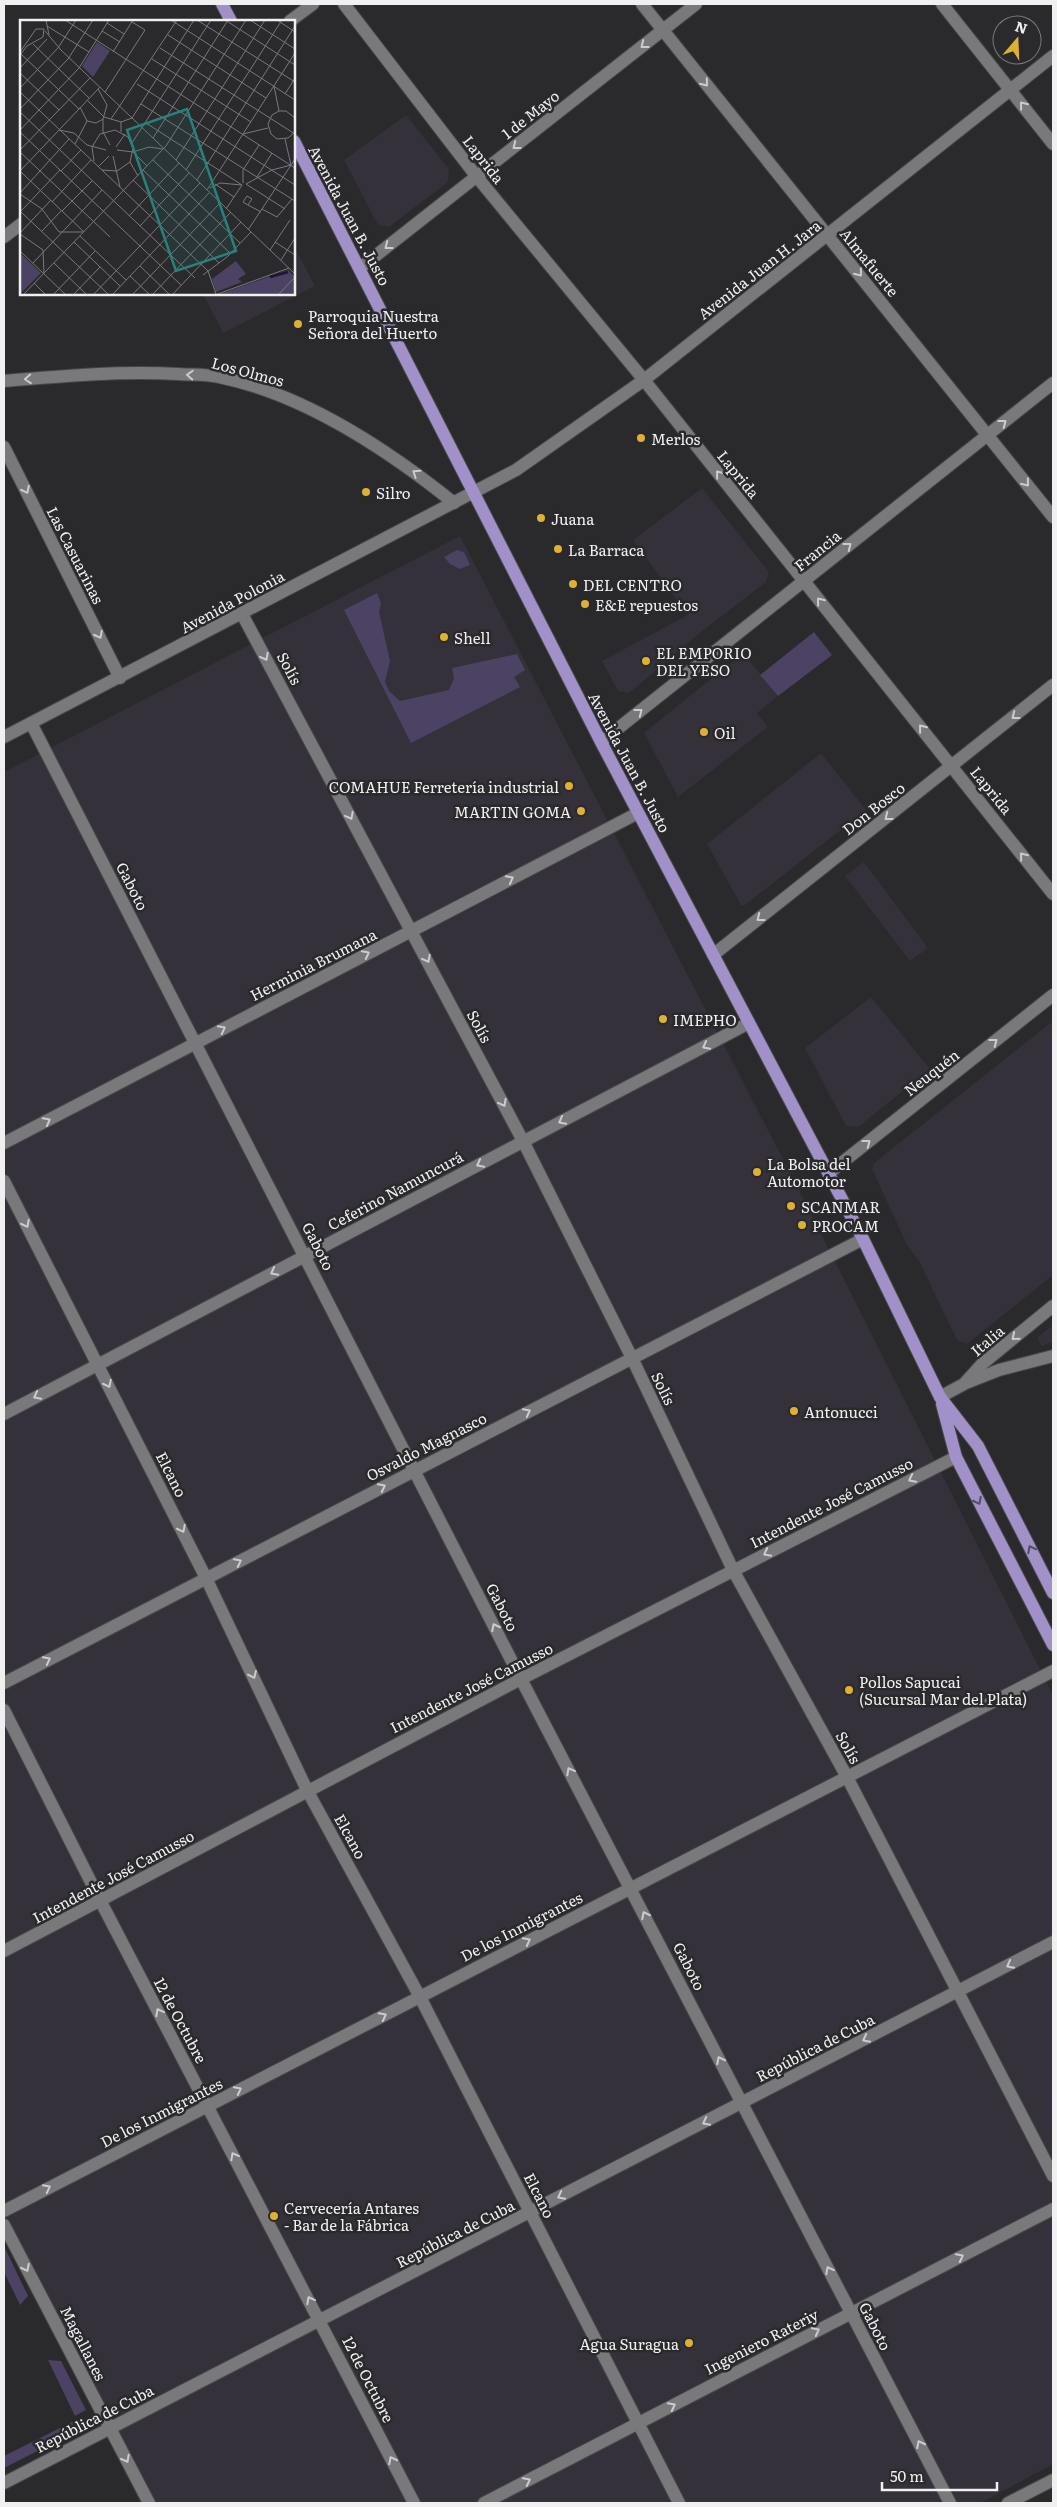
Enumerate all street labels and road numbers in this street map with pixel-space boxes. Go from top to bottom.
street label: 1 de Mayo [496,84,564,144]
street label: Laprida [458,130,511,189]
street label: Avenida Juan B. Justo [303,141,397,289]
street label: Avenida Juan H. Jara [693,213,826,324]
street label: Almafuerte [835,223,905,301]
street label: Los Olmos [209,350,287,392]
street label: Laprida [712,445,766,504]
street label: Las Casuarinas [42,502,111,608]
street label: Francia [789,523,846,576]
street label: Avenida Polonia [176,563,289,638]
street label: Solís [272,647,308,689]
street label: Avenida Juan B. Justo [583,688,677,836]
street label: Laprida [965,761,1019,820]
street label: Don Bosco [837,776,910,840]
street label: Gaboto [111,858,155,914]
street label: Herminia Brumana [246,922,381,1006]
street label: Solís [462,1005,498,1047]
street label: Neuquén [898,1043,964,1101]
street label: Ceferino Namuncurá [323,1144,468,1236]
street label: Gaboto [297,1218,341,1274]
street label: Italia [965,1318,1010,1361]
street label: Solís [646,1368,682,1409]
street label: Osvaldo Magnasco [362,1406,490,1486]
street label: Elcano [151,1447,193,1501]
street label: Intendente José Camusso [746,1451,917,1553]
street label: Gaboto [481,1579,525,1635]
street label: Intendente José Camusso [386,1636,557,1738]
street label: Solís [831,1726,867,1768]
street label: Elcano [329,1809,373,1863]
street label: Intendente José Camusso [28,1823,198,1928]
street label: De los Inmigrantes [456,1885,586,1967]
street label: Gaboto [668,1938,712,1994]
street label: 12 de Octubre [149,1973,213,2067]
street label: República de Cuba [752,2007,879,2087]
street label: De los Inmigrantes [96,2071,226,2153]
street label: Elcano [519,2168,561,2222]
street label: República de Cuba [392,2193,519,2273]
street label: Gaboto [854,2298,898,2354]
street label: Magallanes [55,2302,113,2385]
street label: Ingeniero Rateriy [700,2302,822,2380]
street label: 12 de Octubre [337,2332,401,2426]
street label: República de Cuba [31,2378,158,2458]

